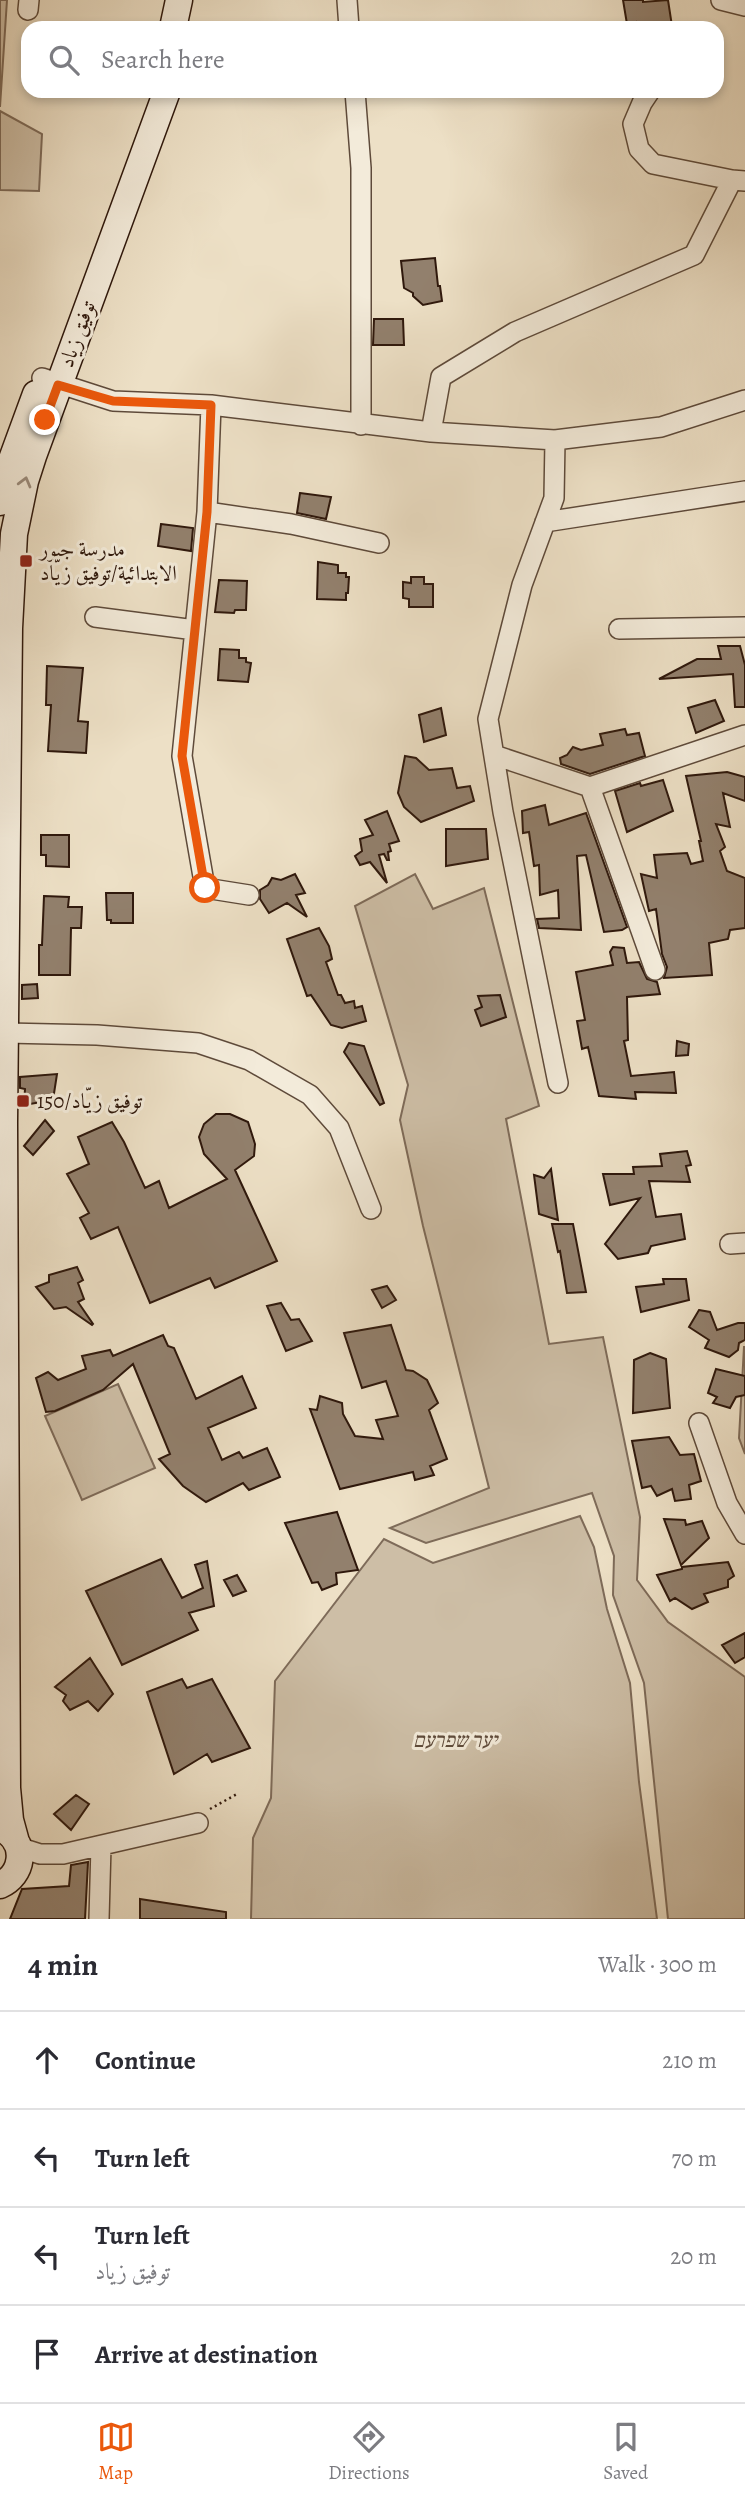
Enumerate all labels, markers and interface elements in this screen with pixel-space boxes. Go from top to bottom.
search box [21,21,724,98]
icon: search [45,41,83,79]
text: Search here [101,42,225,77]
street label: توفيق زياد [52,296,102,371]
route end [29,404,60,435]
one-way arrow [17,476,31,488]
place label: مدرسة جبور الابتدائية/توفيق زيّاد [38,535,177,587]
marker: مدرسة جبور الابتدائية/توفيق زيّاد [18,553,34,569]
route start [189,872,220,903]
place label: توفيق زيّاد/150 [37,1086,143,1115]
marker: توفيق زيّاد/150 [15,1093,31,1109]
park label: יער שפרעם [413,1726,499,1754]
text: 4 min [28,1945,98,1985]
text: Walk · 300 m [598,1949,717,1980]
icon: ahead [28,2041,66,2079]
text: Continue [95,2043,196,2078]
text: 210 m [662,2045,717,2076]
icon: left [28,2139,66,2177]
text: Turn left [95,2141,190,2176]
text: 70 m [671,2143,717,2174]
text: Turn left [95,2218,190,2253]
icon: left [28,2237,66,2275]
text: 20 m [670,2241,717,2272]
text: توفيق زياد [95,2256,170,2287]
icon: arrive [28,2335,66,2373]
text: Arrive at destination [95,2337,318,2372]
tab: Map [97,2418,135,2486]
tab: Directions [328,2418,410,2486]
tab: Saved [603,2418,648,2486]

